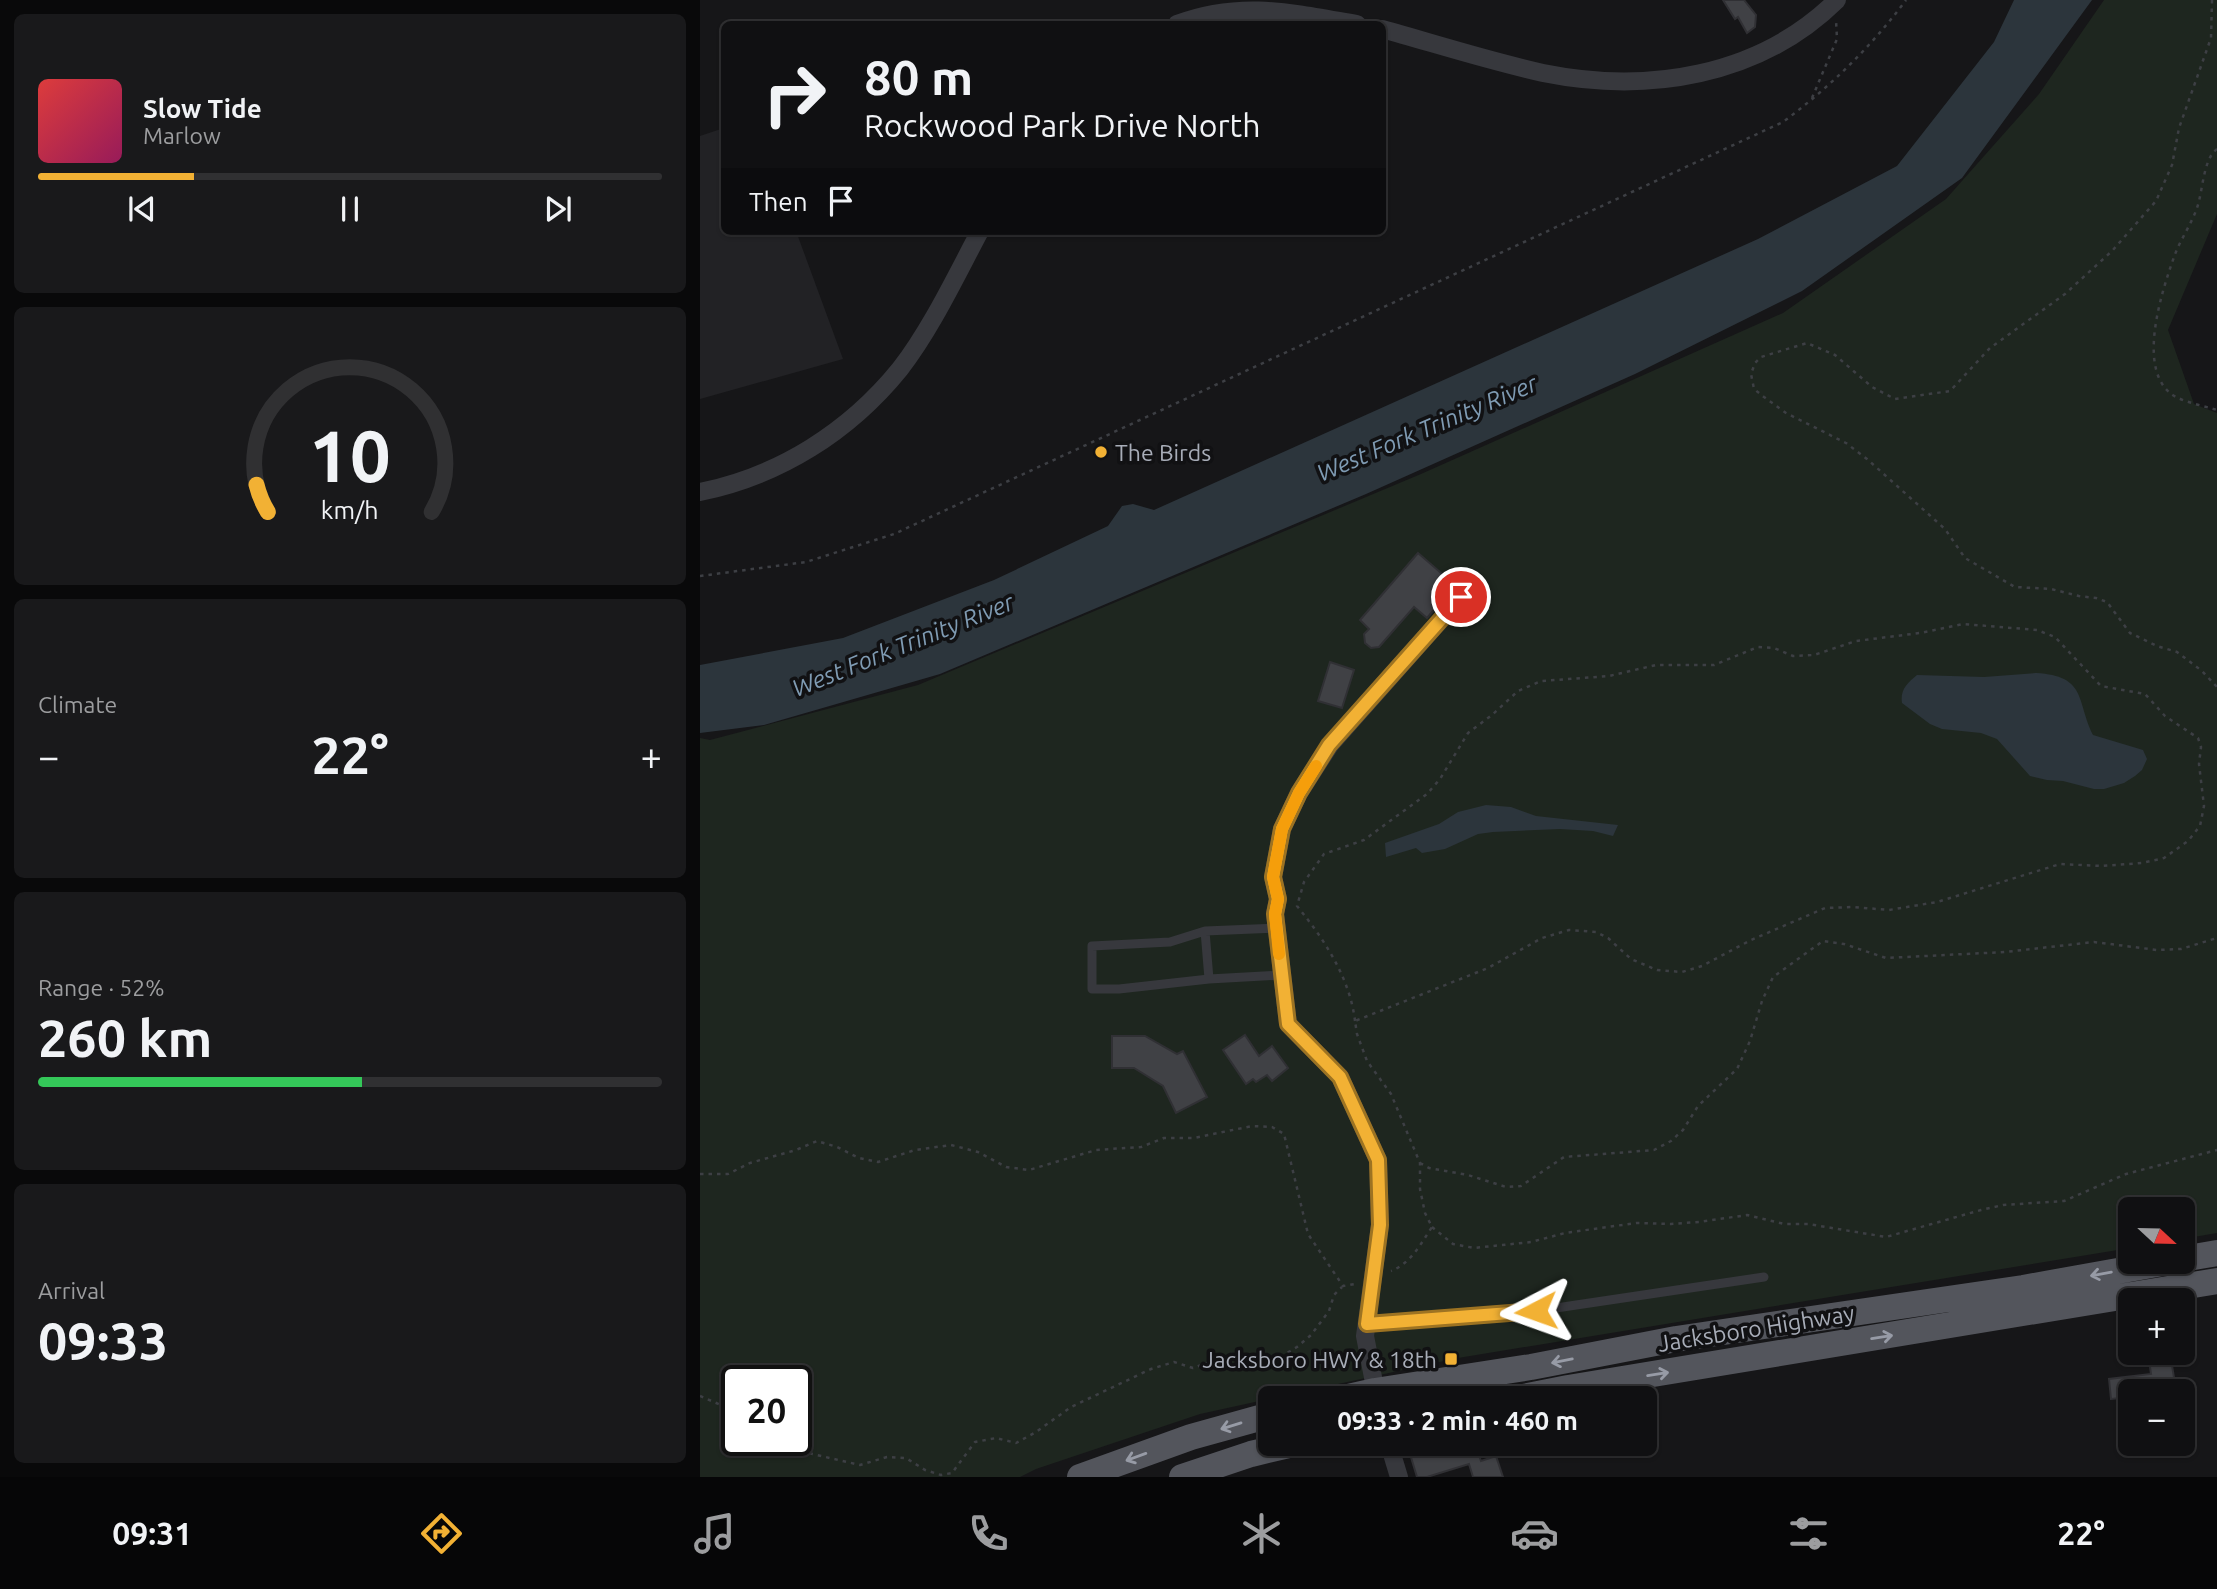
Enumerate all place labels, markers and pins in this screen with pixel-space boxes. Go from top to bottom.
place label: The Birds [1115,440,1211,465]
marker: The Birds [1093,444,1109,460]
pin [1431,567,1491,627]
place label: Jacksboro HWY & 18th [1202,1347,1437,1372]
marker: Jacksboro HWY & 18th [1443,1351,1459,1367]

